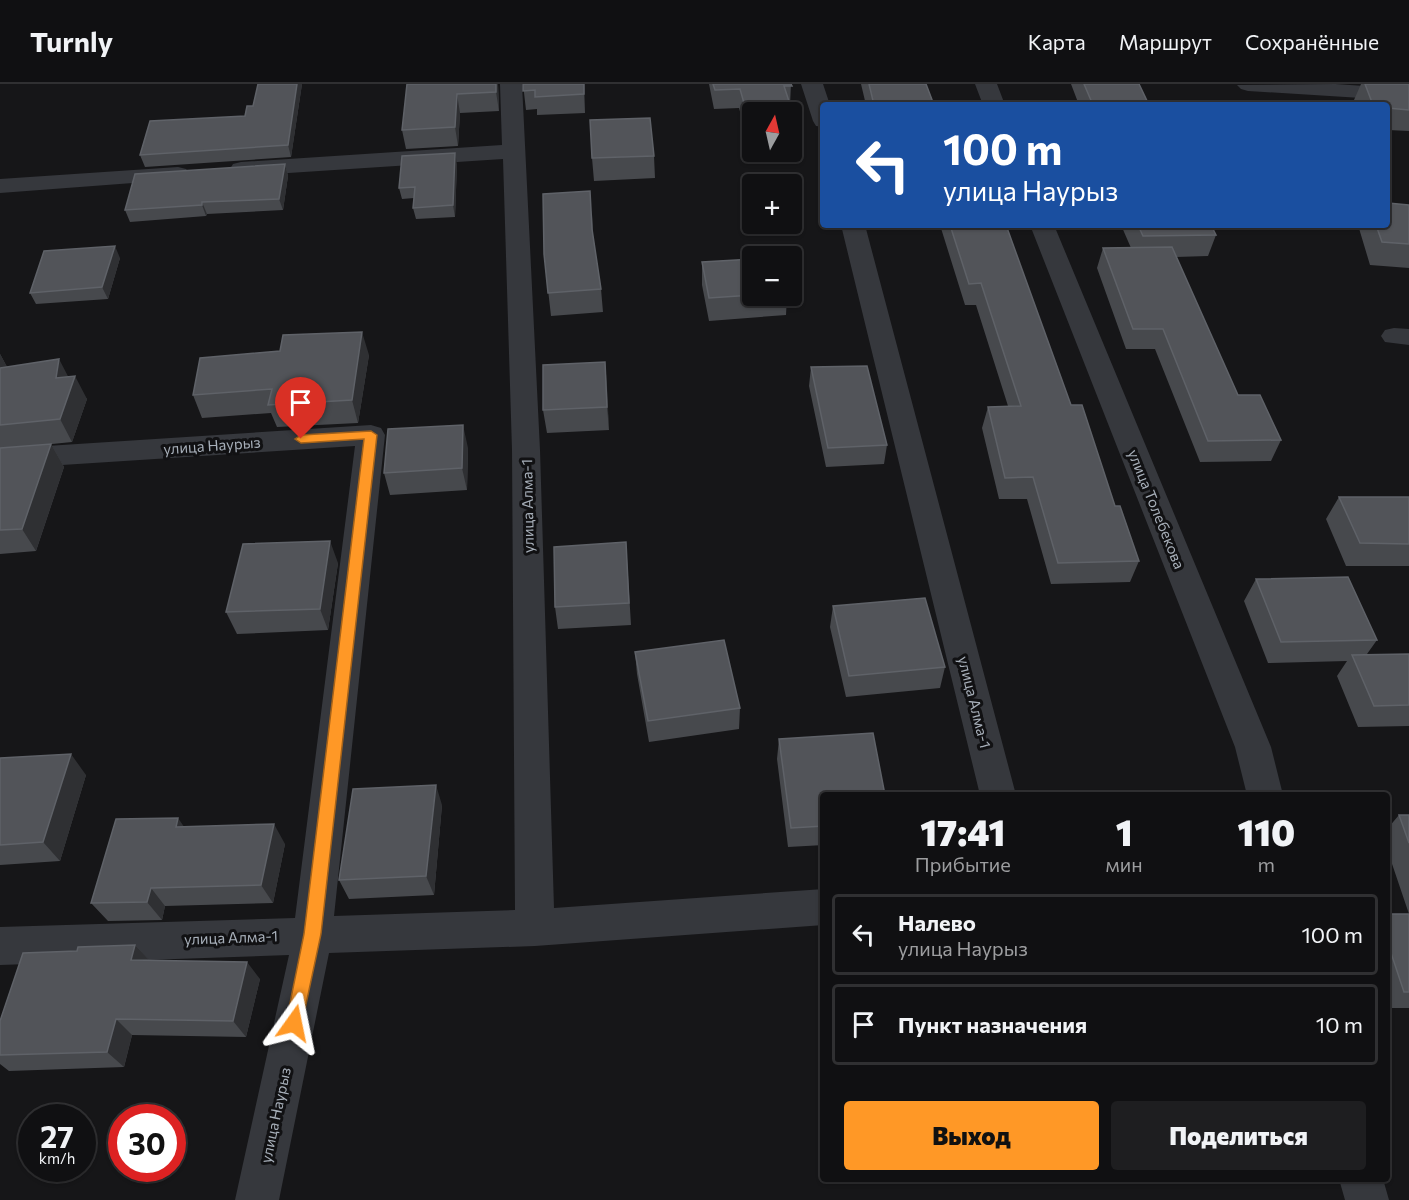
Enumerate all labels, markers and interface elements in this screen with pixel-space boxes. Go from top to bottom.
text: Turnly [30,24,113,58]
text: Карта [1028,29,1086,54]
text: Маршрут [1119,29,1212,54]
text: Сохранённые [1245,29,1379,54]
north arrow [742,102,802,162]
map controls [742,102,802,306]
text: 100 m [943,122,1063,174]
icon: left [844,126,922,204]
button: + [742,174,802,234]
text: улица Наурыз [943,174,1118,207]
button: − [742,246,802,306]
pin [275,377,326,439]
icon: arrive [284,386,317,419]
street label: улица Наурыз [163,433,261,457]
street label: улица Толебекова [1125,447,1189,571]
street label: улица Алма-1 [517,459,537,553]
street label: улица Алма-1 [955,654,995,750]
text: 17:41 [920,809,1005,853]
text: 1 [1116,809,1133,853]
text: 110 [1237,809,1295,853]
text: Прибытие [915,852,1011,876]
text: мин [1106,852,1143,876]
text: m [1258,852,1275,876]
text: Налево [898,909,976,936]
icon: left [847,918,880,951]
text: 100 m [1301,921,1363,948]
street label: улица Алма-1 [184,926,278,948]
text: улица Наурыз [898,936,1028,960]
position arrow [262,991,326,1055]
icon: arrive [847,1008,880,1041]
text: Пункт назначения [898,1011,1087,1038]
text: 10 m [1316,1011,1363,1038]
street label: улица Наурыз [256,1065,294,1165]
button: Выход [844,1101,1099,1170]
button: Поделиться [1111,1101,1366,1170]
speed limit sign: 30 [108,1104,186,1182]
text: 27 [40,1117,74,1154]
text: km/h [39,1149,75,1167]

